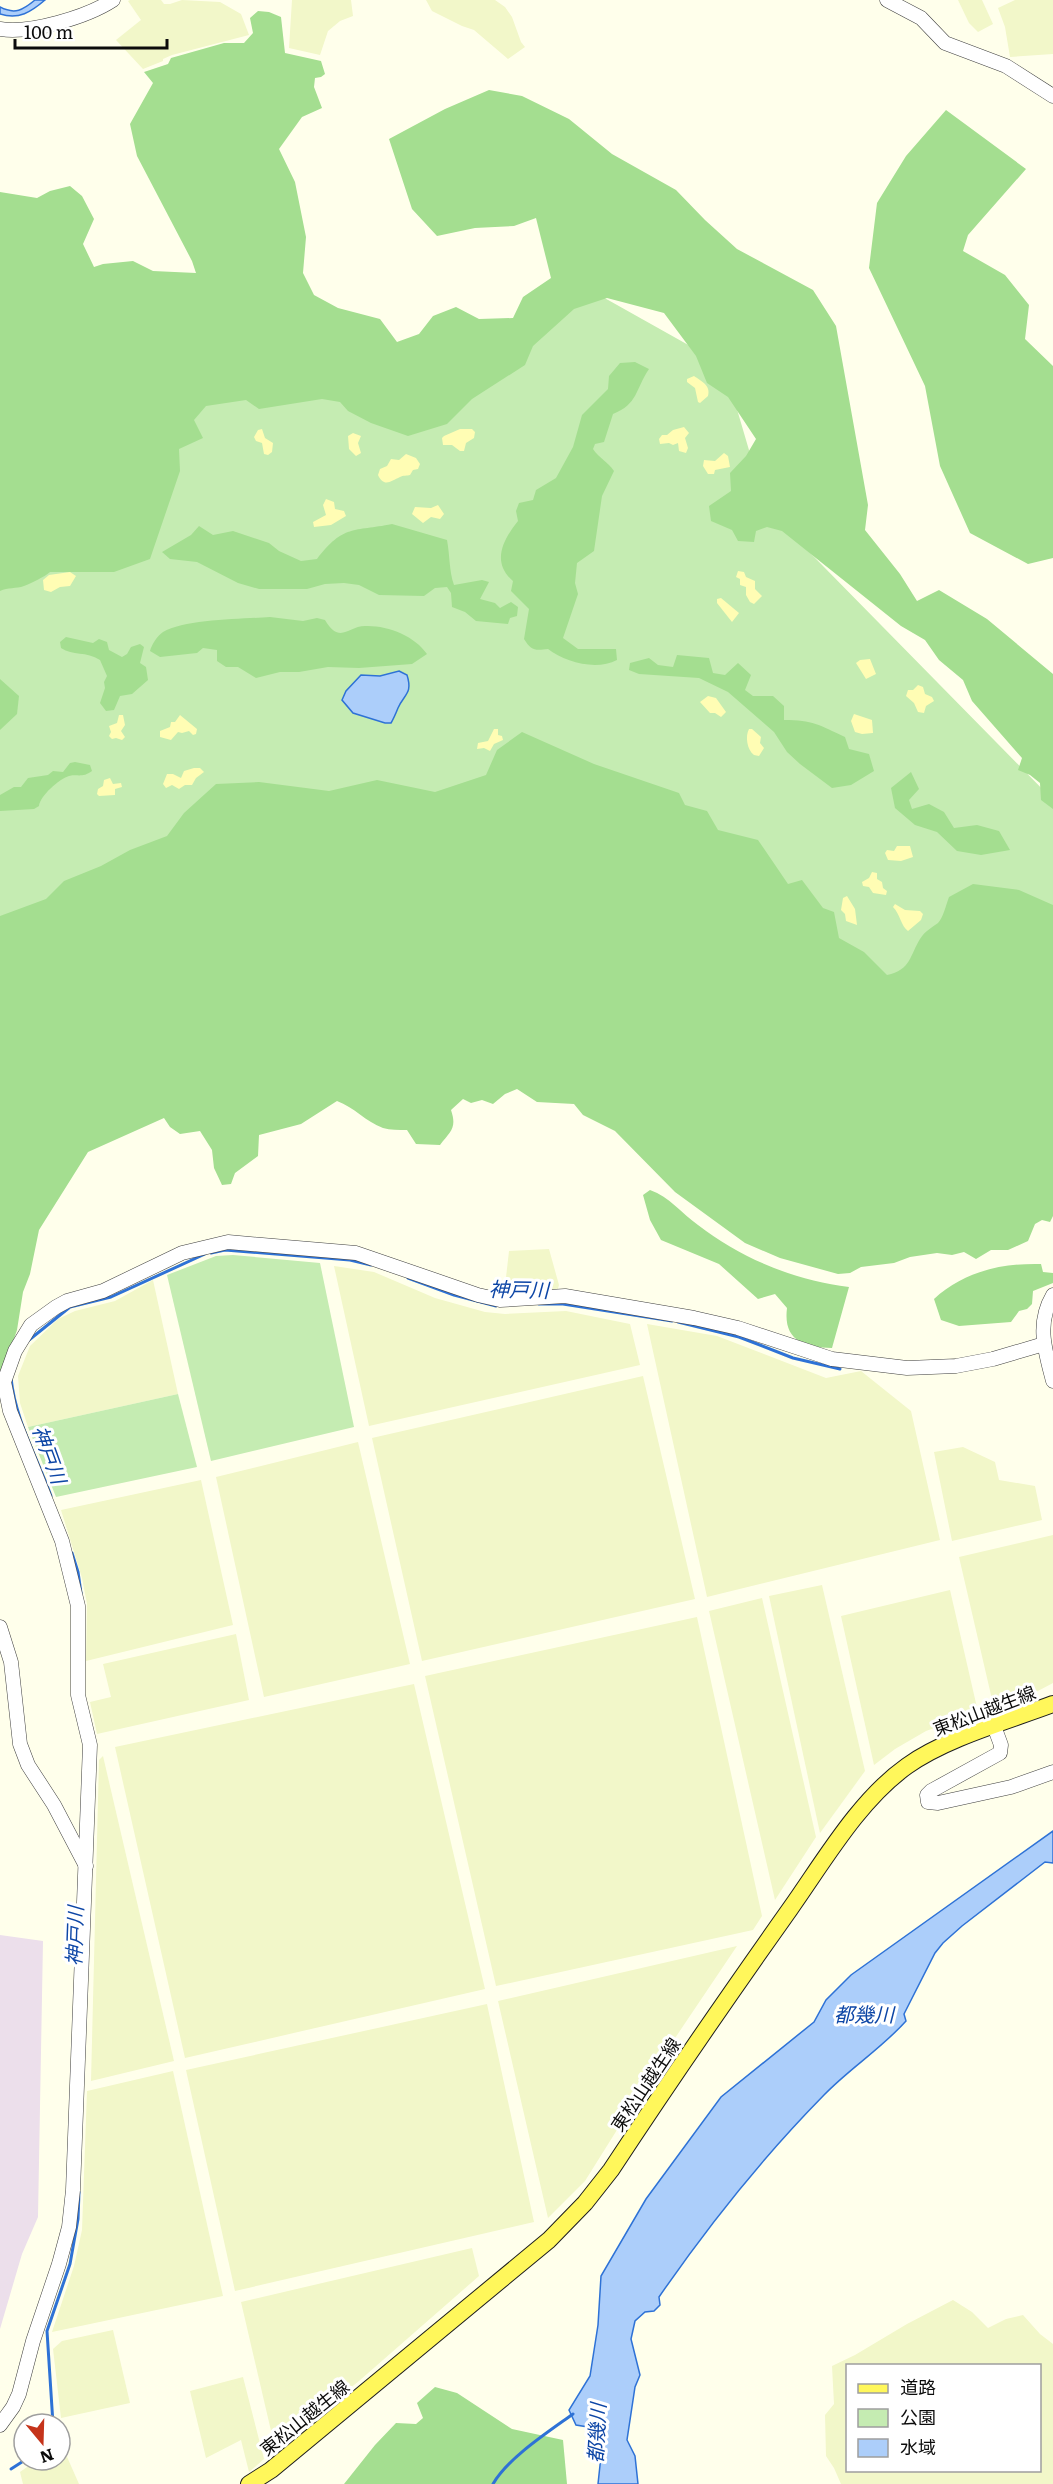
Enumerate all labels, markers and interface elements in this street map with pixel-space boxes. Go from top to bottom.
scale bar [15,12,166,50]
text: 100 m [24,18,73,45]
water label: 神戸川 [489,1272,551,1304]
water label: 神戸川 [27,1421,76,1489]
street label: 東松山越生線 [929,1678,1039,1742]
water label: 神戸川 [57,1903,89,1967]
water label: 都幾川 [834,1998,896,2028]
street label: 東松山越生線 [604,2032,686,2136]
legend [846,2364,1041,2472]
street label: 東松山越生線 [254,2373,354,2461]
text: 道路 [900,2373,936,2400]
water label: 都幾川 [578,2400,612,2464]
text: 公園 [900,2403,936,2430]
north arrow [12,2412,72,2472]
text: 水域 [900,2433,936,2460]
text: N [37,2444,57,2471]

